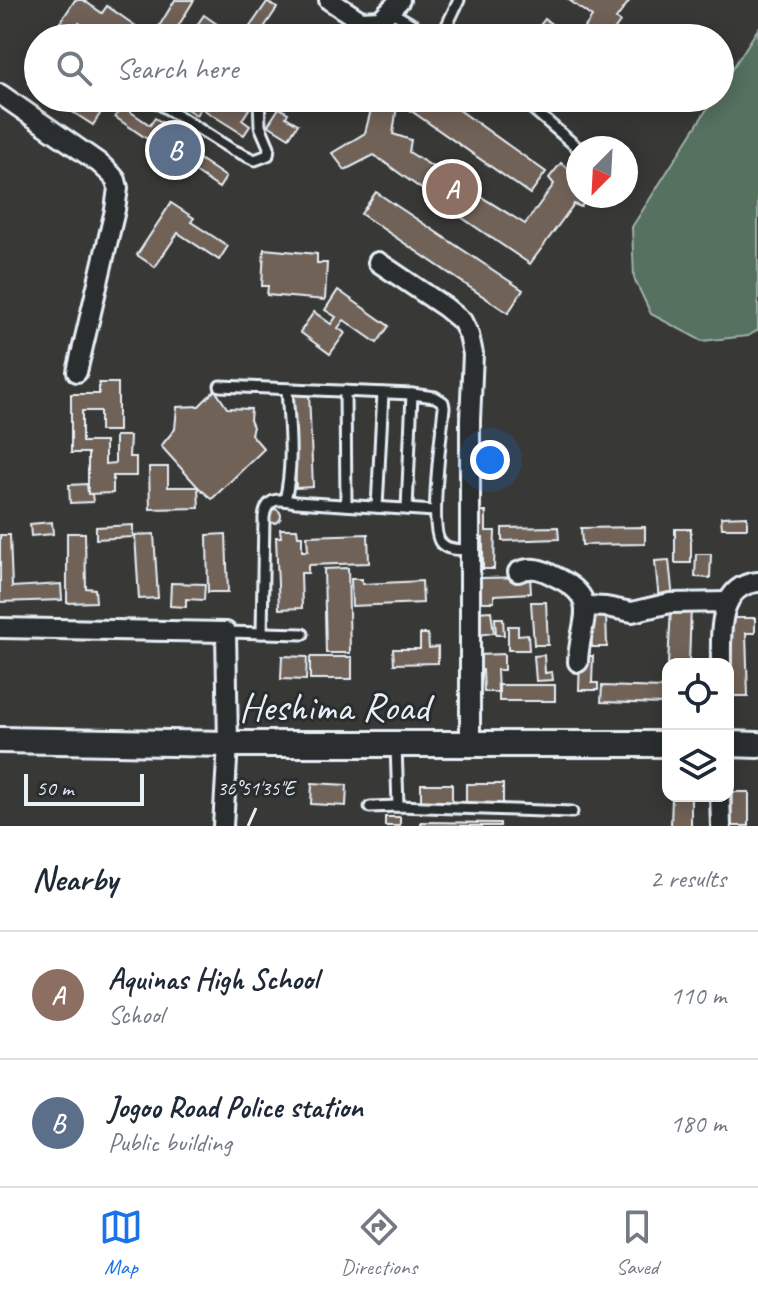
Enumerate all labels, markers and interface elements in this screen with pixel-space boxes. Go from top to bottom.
search box [24,24,734,112]
icon: search [52,46,96,90]
text: Search here [116,49,238,87]
pin: B [149,120,201,180]
north arrow [566,136,638,208]
pin: A [426,159,478,219]
your location [470,440,510,480]
map controls [662,658,734,802]
button: locate [662,658,734,730]
street label: Heshima Road [239,682,435,732]
button: layers [662,730,734,802]
scale bar [24,770,144,806]
text: 50 m [36,774,73,802]
text: 36°51'35"E [217,776,297,801]
text: Nearby [32,857,118,900]
text: 2 results [650,862,726,895]
text: Aquinas High School [108,960,318,998]
text: A [51,979,65,1012]
text: 110 m [670,979,726,1012]
text: School [108,998,164,1031]
text: Jogoo Road Police station [108,1088,363,1126]
text: B [51,1107,65,1140]
text: 180 m [670,1107,726,1140]
text: Public building [108,1126,231,1159]
tab: Map [99,1205,143,1281]
tab: Directions [341,1205,417,1281]
tab: Saved [615,1205,659,1281]

